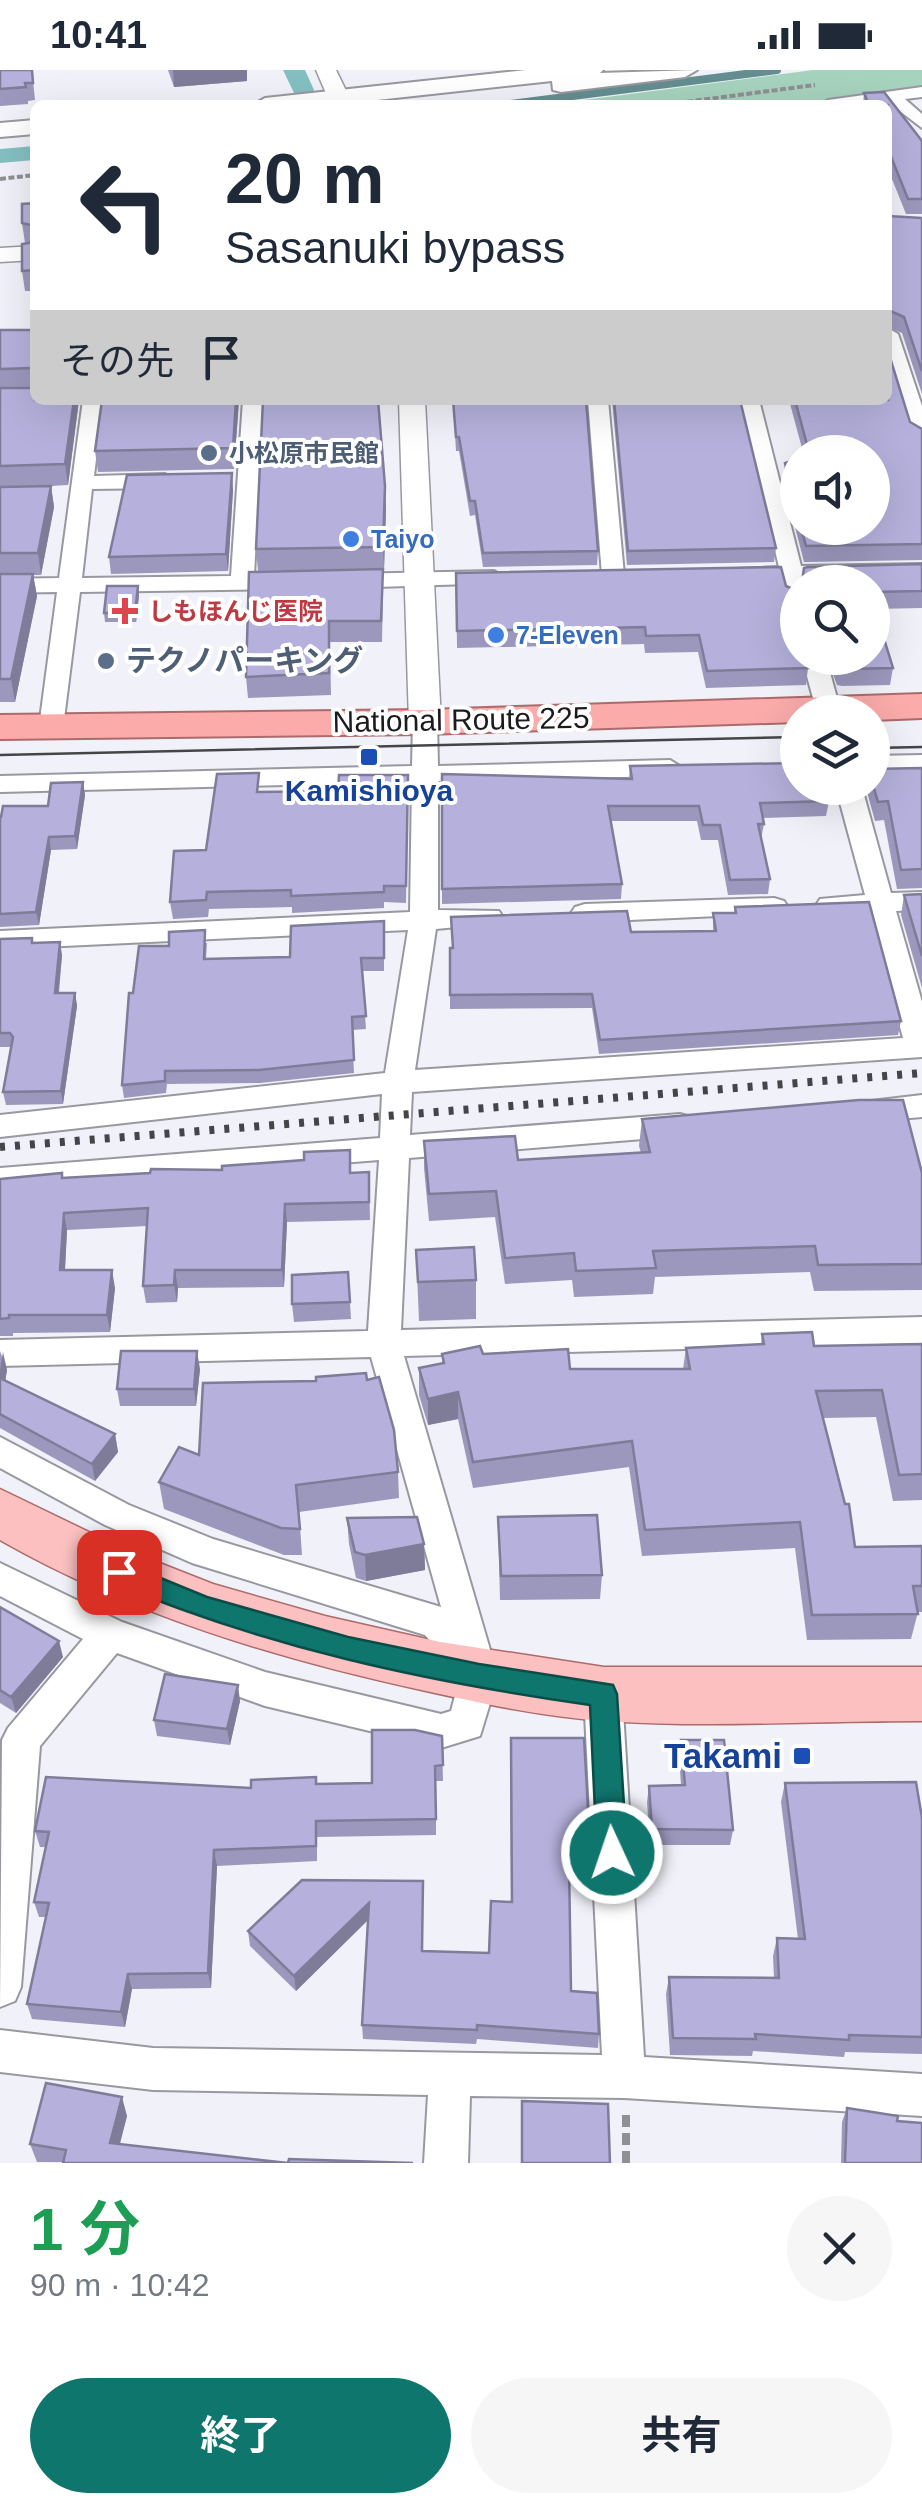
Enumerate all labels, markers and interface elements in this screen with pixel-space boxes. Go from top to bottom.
text: 10:41 [50,14,147,56]
icon: left [60,140,190,270]
text: 20 m [225,140,385,218]
text: Sasanuki bypass [225,222,565,273]
icon: arrive [194,330,249,385]
text: その先 [60,340,174,382]
map controls [780,435,890,805]
button: sound [780,435,890,545]
place label: 小松原市民館 [229,439,379,467]
marker: 小松原市民館 [198,442,220,464]
place label: Taiyo [371,525,434,553]
marker: Taiyo [340,528,362,550]
button: search [780,565,890,675]
place label: しもほんじ医院 [148,597,323,625]
marker: しもほんじ医院 [112,598,138,624]
place label: 7-Eleven [516,621,619,649]
marker: 7-Eleven [485,624,507,646]
place label: テクノパーキング [126,644,363,677]
marker: テクノパーキング [95,650,117,672]
button: layers [780,695,890,805]
street label: National Route 225 [332,701,590,738]
marker: Kamishioya [358,746,380,768]
place label: Kamishioya [285,774,454,807]
pin [77,1530,162,1615]
icon: arrive [92,1545,147,1600]
place label: Takami [664,1736,782,1775]
marker: Takami [791,1745,813,1767]
position arrow [560,1801,664,1905]
text: 1 分 [30,2196,140,2263]
button: close [787,2196,892,2301]
text: 90 m · 10:42 [30,2267,210,2303]
button: 終了 [30,2378,451,2493]
button: 共有 [471,2378,892,2493]

